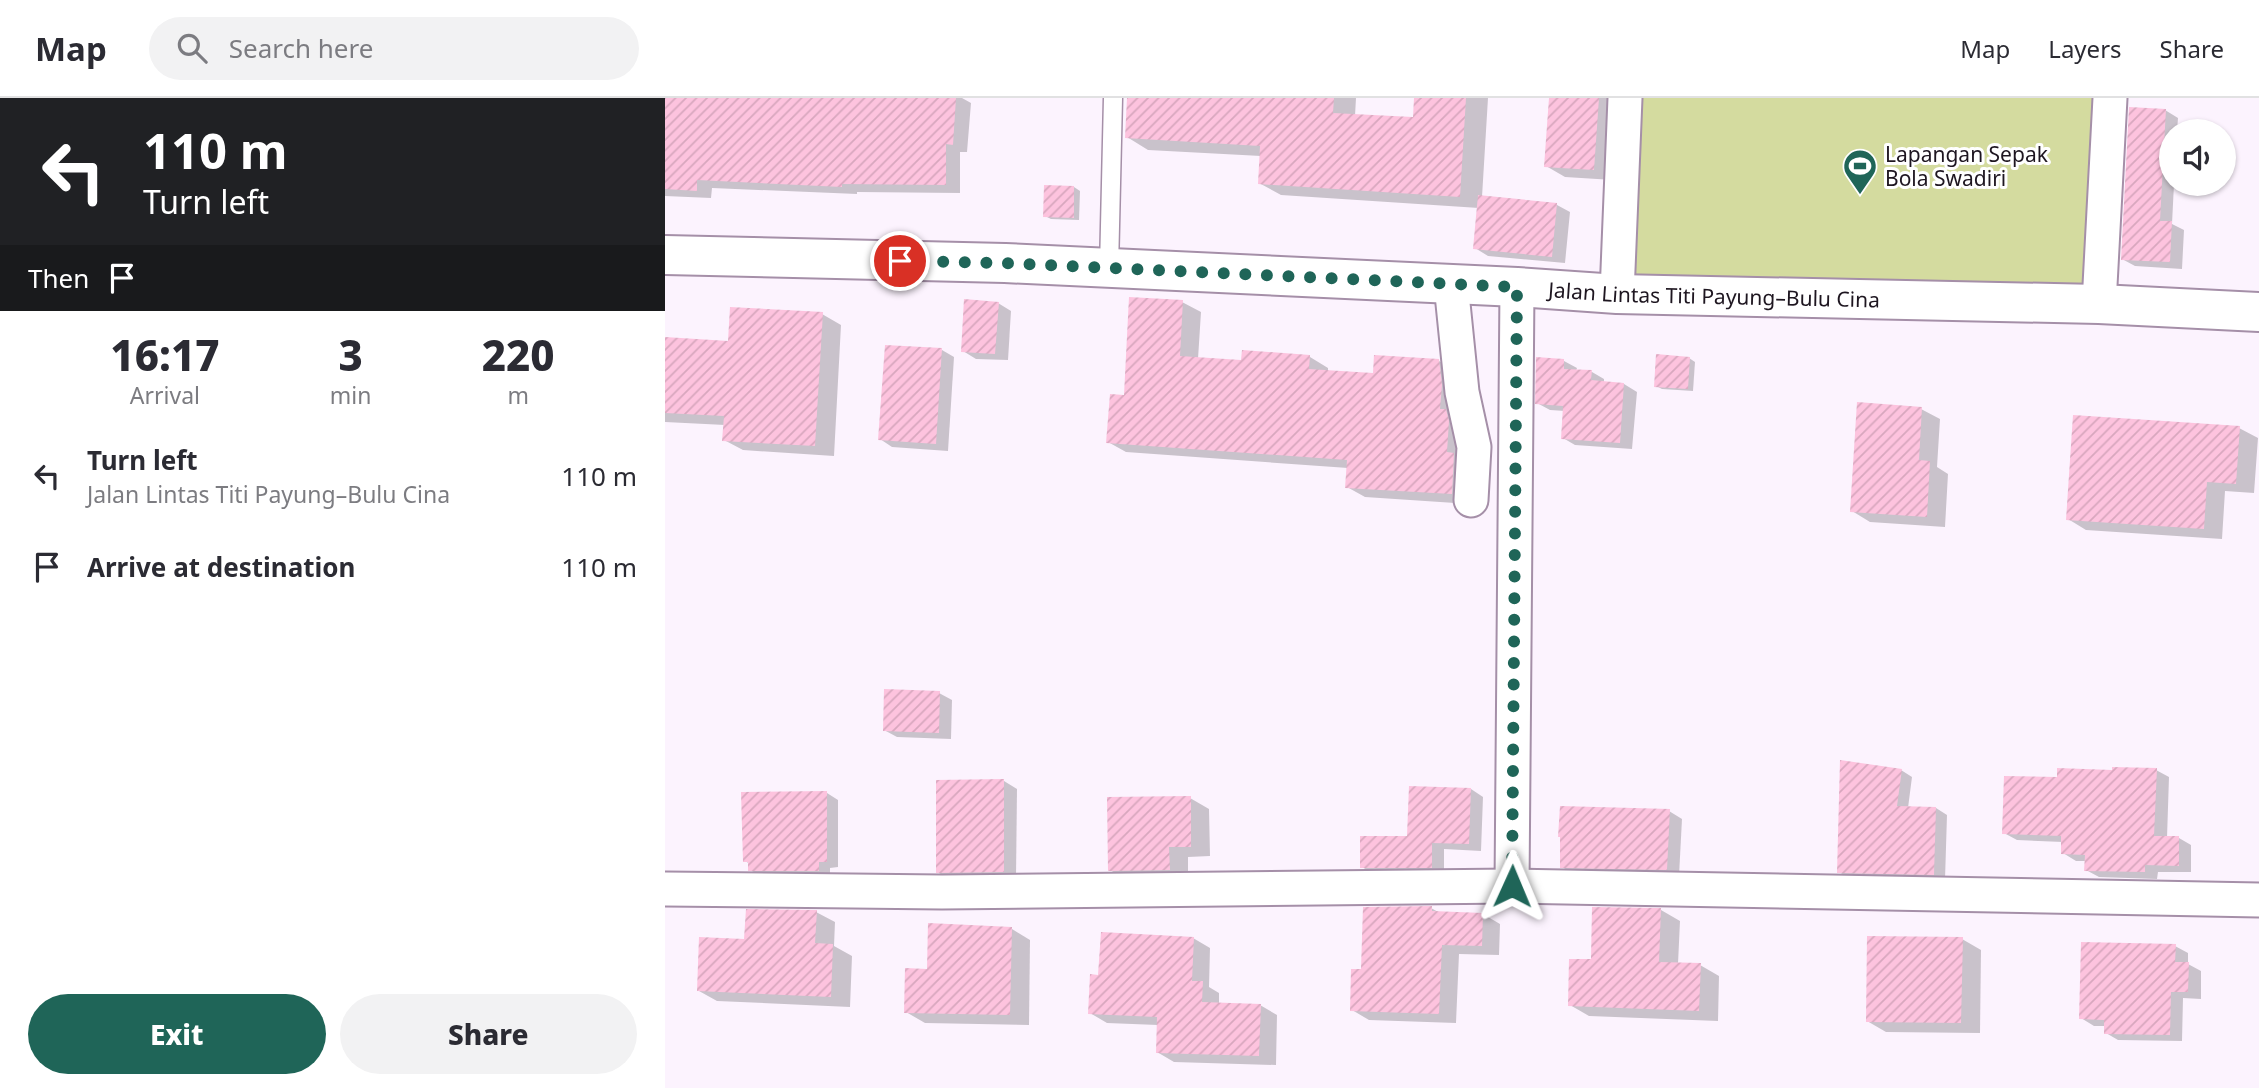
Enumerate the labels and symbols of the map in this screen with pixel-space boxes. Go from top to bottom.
place label: Lapangan Sepak Bola Swadiri [1885,140,2049,192]
sports icon: Lapangan Sepak Bola Swadiri [1841,147,1879,196]
pin [870,231,930,291]
street label: Jalan Lintas Titi Payung–Bulu Cina [1545,275,1880,313]
position arrow [1475,849,1549,923]

